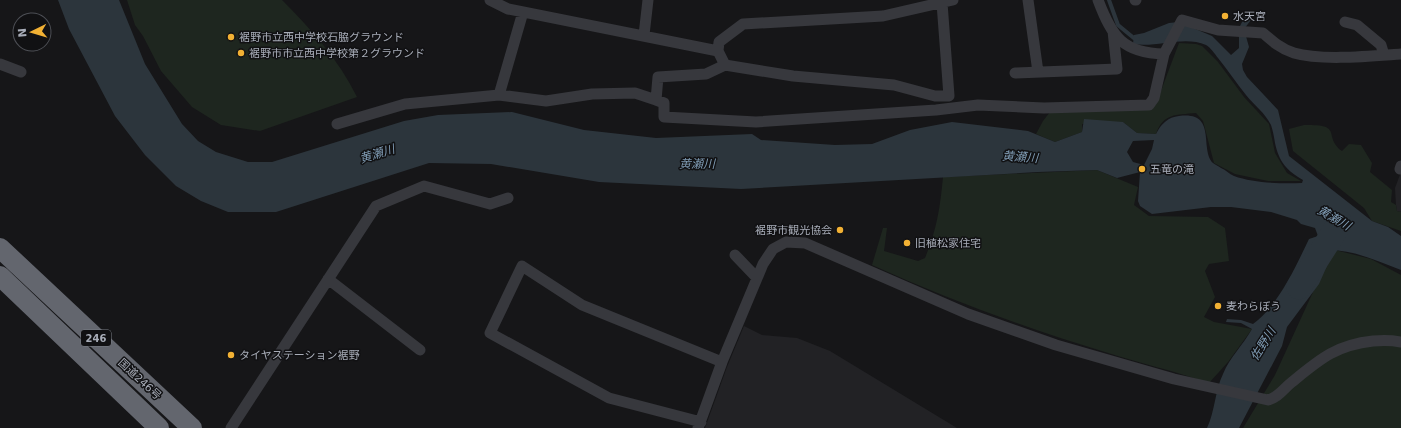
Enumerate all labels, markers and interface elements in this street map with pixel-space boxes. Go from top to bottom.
place label: 水天宮 [1233,10,1266,23]
marker: 水天宮 [1220,11,1230,21]
north arrow [12,12,52,52]
text: N [16,28,29,38]
place label: 裾野市立西中学校石脇グラウンド [239,31,404,44]
marker: 裾野市立西中学校石脇グラウンド [226,32,236,42]
place label: 裾野市市立西中学校第２グラウンド [249,47,425,60]
marker: 裾野市市立西中学校第２グラウンド [236,48,246,58]
water label: 黄瀬川 [358,141,398,166]
water label: 黄瀬川 [1002,149,1040,165]
water label: 黄瀬川 [679,157,717,171]
place label: 五竜の滝 [1150,163,1194,176]
marker: 五竜の滝 [1137,164,1147,174]
water label: 黄瀬川 [1315,203,1355,234]
place label: 裾野市観光協会 [755,224,832,237]
marker: 裾野市観光協会 [835,225,845,235]
place label: 旧植松家住宅 [915,237,981,250]
marker: 旧植松家住宅 [902,238,912,248]
place label: 麦わらぼう [1226,300,1281,313]
marker: 麦わらぼう [1213,301,1223,311]
water label: 佐野川 [1248,323,1280,363]
road number: 246 [81,330,111,346]
place label: タイヤステーション裾野 [239,349,359,362]
marker: タイヤステーション裾野 [226,350,236,360]
street label: 国道246号 [115,356,164,403]

